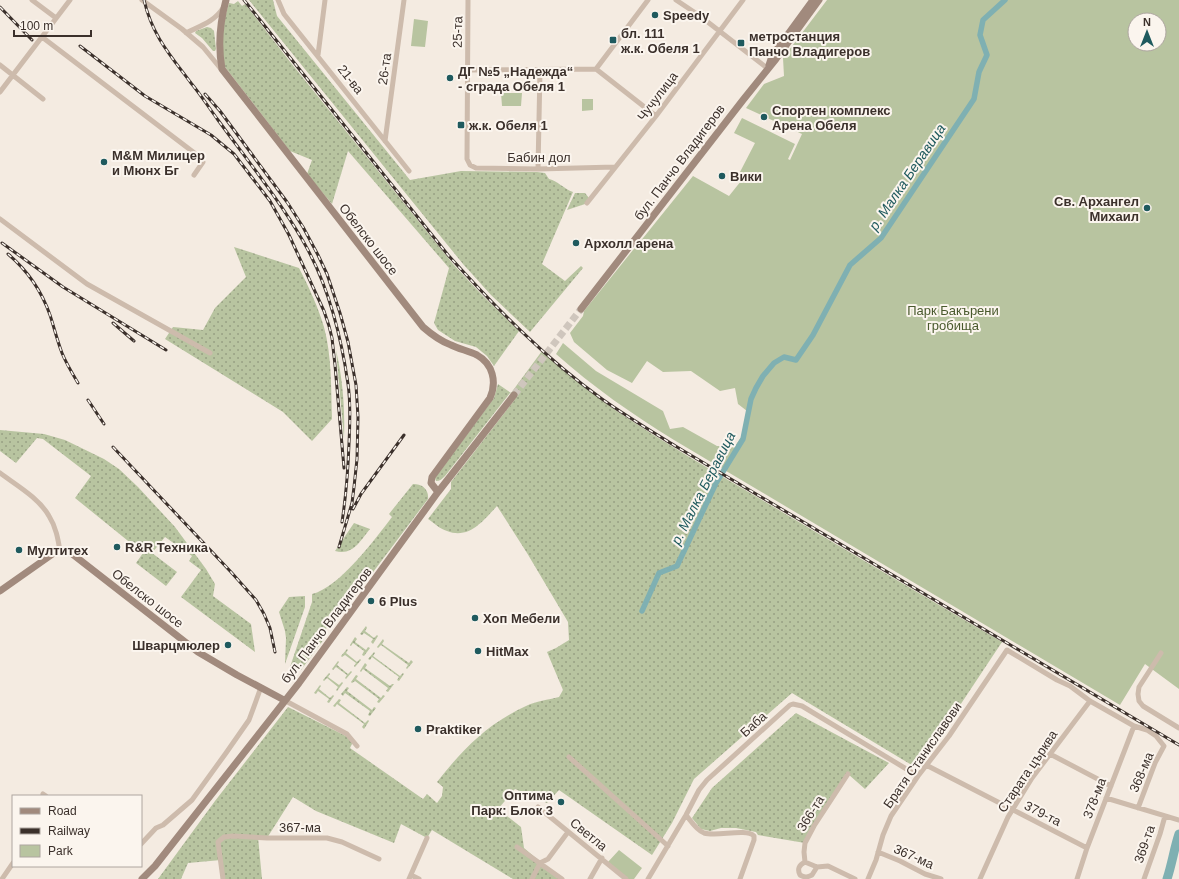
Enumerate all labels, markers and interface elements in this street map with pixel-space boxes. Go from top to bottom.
place label: Speedy [663,8,710,23]
marker: Speedy [650,10,660,20]
scale bar [14,12,91,38]
north arrow [1127,12,1167,52]
street label: 25-та [450,15,465,48]
text: N [1143,16,1151,28]
text: 100 m [20,19,53,33]
place label: бл. 111 ж.к. Обеля 1 [620,26,700,56]
place label: метростанция Панчо Владигеров [749,29,870,59]
marker: бл. 111 ж.к. Обеля 1 [608,35,618,45]
marker: метростанция Панчо Владигеров [736,38,746,48]
street label: 26-та [375,52,394,86]
street label: 21-ва [335,62,367,97]
place label: ДГ №5 „Надежда“ - сграда Обеля 1 [458,64,573,94]
street label: Чучулица [634,68,681,124]
marker: ДГ №5 „Надежда“ - сграда Обеля 1 [445,73,455,83]
street label: бул. Панчо Владигеров [631,101,728,223]
place label: Спортен комплекс Арена Обеля [772,103,890,133]
marker: Спортен комплекс Арена Обеля [759,112,769,122]
place label: ж.к. Обеля 1 [468,118,548,133]
marker: ж.к. Обеля 1 [456,120,466,130]
water label: р. Малка Беравица [865,121,949,234]
place label: М&M Mилицер и Мюнх Бг [112,148,205,178]
street label: Бабин дол [507,150,571,165]
marker: М&M Mилицер и Мюнх Бг [99,157,109,167]
place label: Вики [730,169,762,184]
marker: Вики [717,171,727,181]
place label: Св. Архангел Михаил [1054,194,1139,224]
street label: Обелско шосе [336,201,401,278]
marker: Св. Архангел Михаил [1142,203,1152,213]
place label: Архолл арена [584,236,674,251]
marker: Архолл арена [571,238,581,248]
park label: Парк Бакърени гробища [907,303,999,333]
water label: р. Малка Беравица [667,429,739,548]
place label: R&R Техника [125,540,209,555]
marker: R&R Техника [112,542,122,552]
place label: Мултитех [27,543,89,558]
marker: Мултитех [14,545,24,555]
street label: бул. Панчо Владигеров [278,564,375,686]
street label: Обелско шосе [109,566,186,631]
place label: 6 Plus [379,594,417,609]
marker: 6 Plus [366,596,376,606]
place label: Хоп Мебели [483,611,560,626]
marker: Хоп Мебели [470,613,480,623]
place label: Шварцмюлер [132,638,220,653]
marker: Шварцмюлер [223,640,233,650]
place label: HitMax [486,644,529,659]
marker: HitMax [473,646,483,656]
street label: Братя Станиславови [880,700,965,811]
street label: Баба [737,708,770,740]
place label: Praktiker [426,722,482,737]
marker: Praktiker [413,724,423,734]
street label: Старата църква [994,727,1061,815]
street label: 368-ма [1126,749,1157,795]
street label: 378-ма [1080,775,1109,821]
place label: Оптима Парк: Блок 3 [471,788,554,818]
street label: 366-та [794,792,828,834]
legend [12,795,142,867]
marker: Оптима Парк: Блок 3 [556,797,566,807]
street label: 379-та [1022,798,1064,829]
text: Road [48,804,77,818]
street label: Светла [567,815,611,854]
street label: 367-ма [279,820,322,835]
street label: 369-та [1131,823,1158,865]
text: Railway [48,824,90,838]
street label: 367-ма [891,841,937,872]
text: Park [48,844,74,858]

